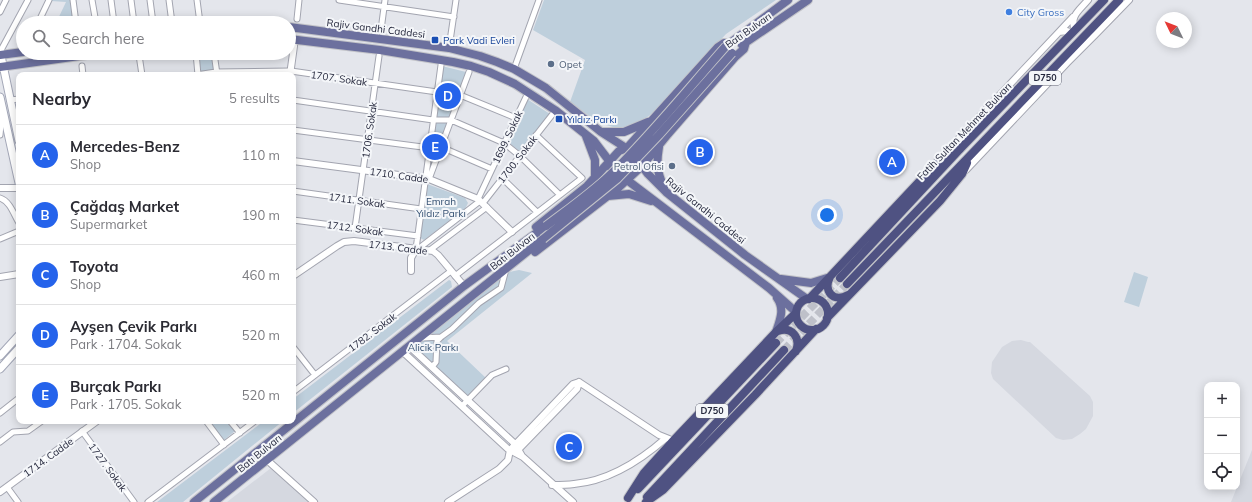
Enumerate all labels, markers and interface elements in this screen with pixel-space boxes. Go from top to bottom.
place label: City Gross [1017,6,1064,19]
marker: City Gross [1004,7,1014,17]
street label: Batı Bulvarı [723,10,774,51]
north arrow [1156,12,1192,48]
search box [16,16,296,60]
street label: Rajiv Gandhi Caddesi [326,16,426,41]
icon: search [30,27,52,49]
text: Search here [62,29,144,48]
place label: Park Vadi Evleri [443,34,515,47]
marker: Park Vadi Evleri [430,35,440,45]
place label: Opet [559,58,582,71]
marker: Opet [546,59,556,69]
street label: 1707. Sokak [310,68,369,89]
road number: D750 [1029,71,1061,85]
street label: Fatih Sultan Mehmet Bulvarı [914,80,1014,183]
pin: D [435,81,461,111]
text: Nearby [32,88,91,109]
text: 5 results [229,90,280,106]
street label: 1706. Sokak [359,100,380,159]
street label: 1699. Sokak [489,108,526,166]
place label: Yıldız Parkı [566,113,617,126]
marker: Yıldız Parkı [554,114,564,124]
pin: E [422,132,448,162]
street label: 1700. Sokak [495,132,541,186]
text: Mercedes-Benz [70,137,180,156]
pin: B [687,137,713,167]
text: A [40,147,50,163]
text: 110 m [242,147,280,163]
pin: A [879,147,905,177]
text: Shop [70,156,101,172]
place label: Petrol Ofisi [614,160,664,173]
marker: Petrol Ofisi [667,161,677,171]
street label: 1710. Cadde [369,165,429,186]
street label: Rajiv Gandhi Caddesi [663,174,748,247]
street label: 1711. Sokak [328,190,387,211]
park label: Emrah Yıldız Parkı [415,195,466,220]
text: Çağdaş Market [70,197,179,216]
your location [817,205,837,225]
text: B [41,207,49,223]
text: 190 m [242,207,280,223]
text: Supermarket [70,216,147,232]
street label: 1712. Sokak [326,218,385,239]
street label: Batı Bulvarı [487,230,537,273]
street label: 1713. Cadde [368,237,428,258]
text: Toyota [70,257,119,276]
text: C [41,267,49,283]
text: 460 m [242,267,280,283]
text: Shop [70,276,101,292]
street label: 1782. Sokak [346,310,400,355]
text: Ayşen Çevik Parkı [70,317,197,336]
text: D [40,327,50,343]
text: 520 m [242,327,280,343]
text: Park · 1704. Sokak [70,336,181,352]
park label: Alicik Parkı [408,341,458,354]
text: Burçak Parkı [70,377,161,396]
map controls [1204,382,1240,490]
button: + [1204,382,1240,418]
text: E [41,387,49,403]
text: 520 m [242,387,280,403]
text: Park · 1705. Sokak [70,396,181,412]
road number: D750 [696,404,728,418]
button: − [1204,418,1240,454]
street label: Batı Bulvarı [234,432,284,475]
pin: C [556,432,582,462]
street label: 1714. Cadde [21,435,76,480]
street label: 1727. Sokak [86,440,130,495]
button: locate [1204,454,1240,490]

